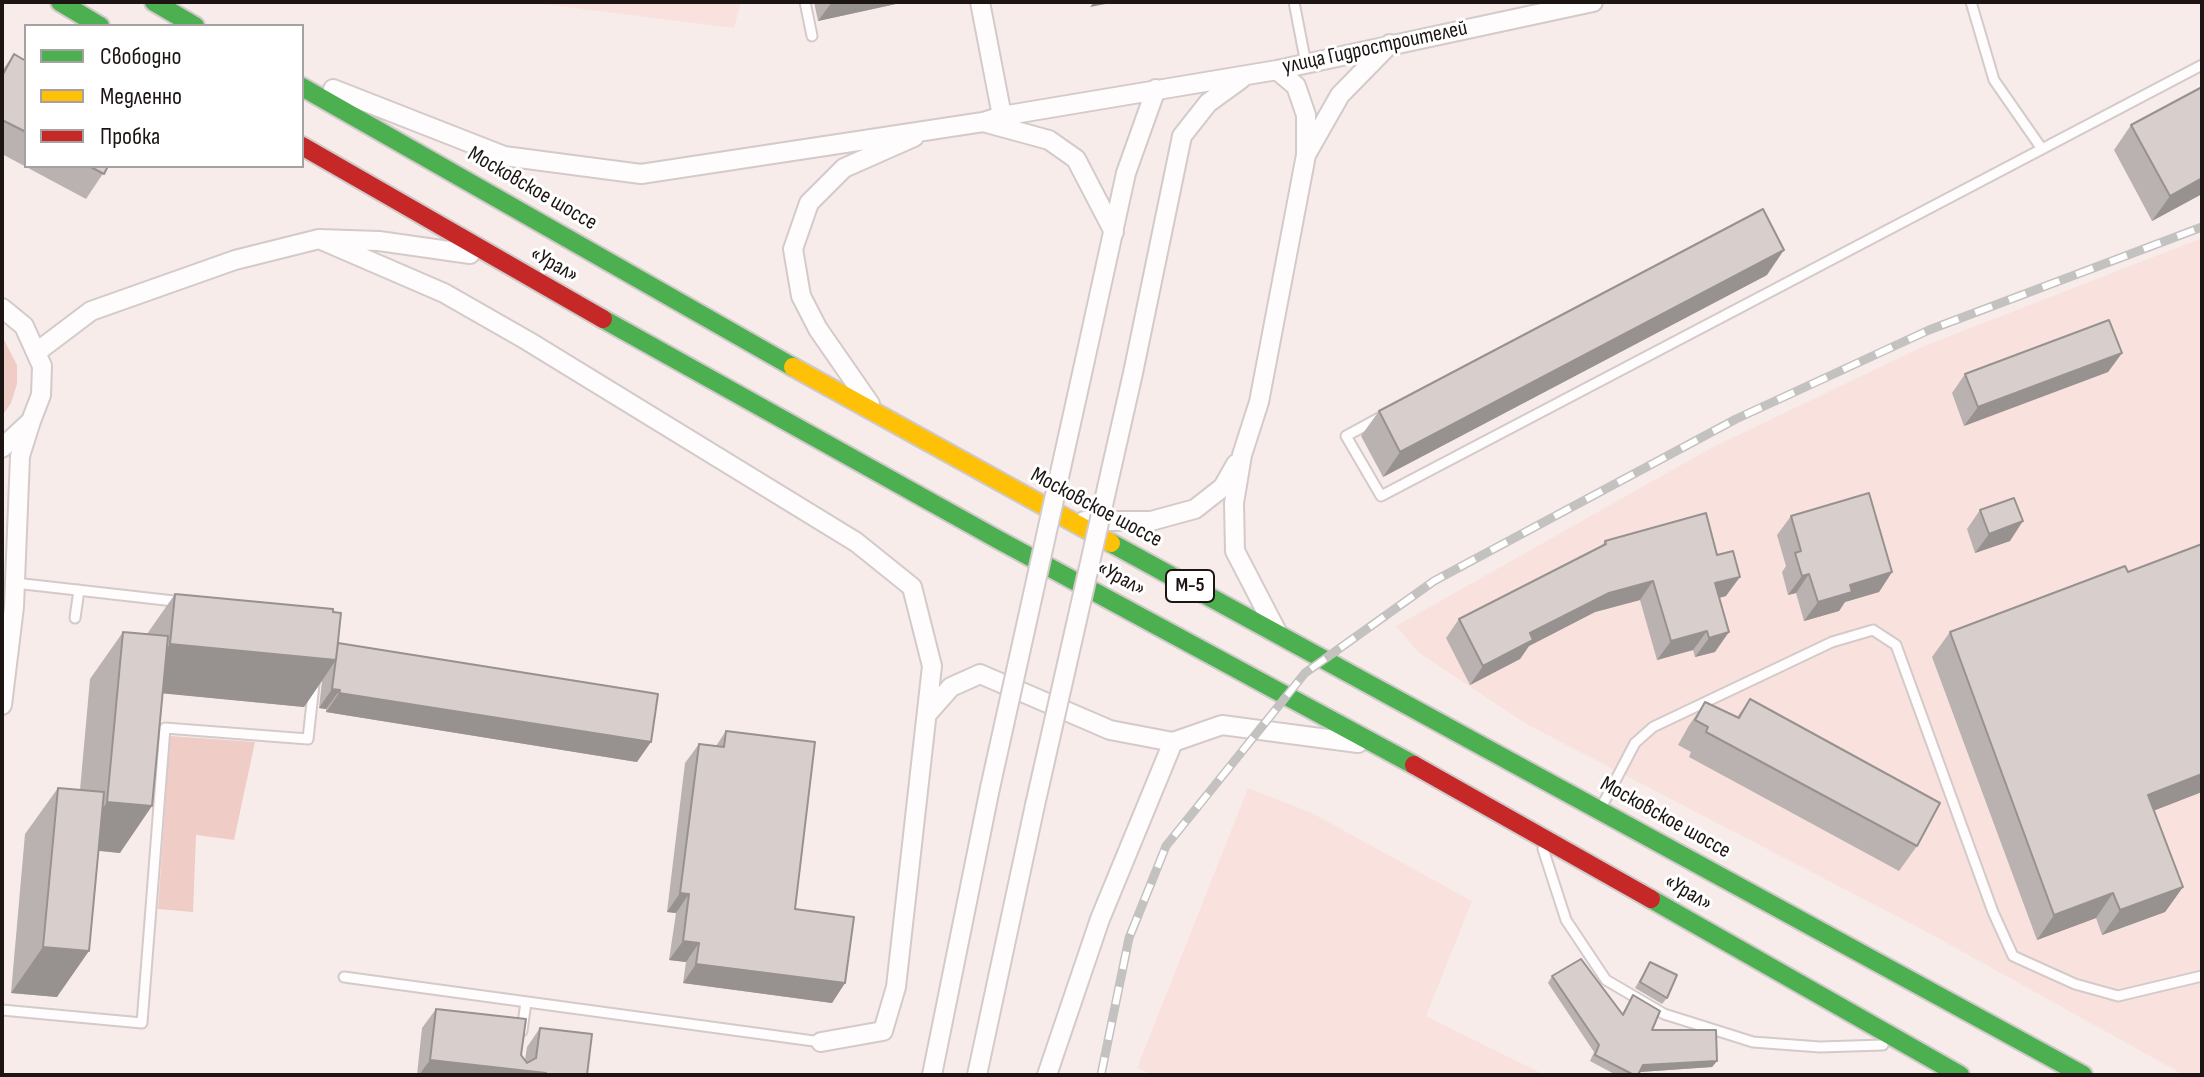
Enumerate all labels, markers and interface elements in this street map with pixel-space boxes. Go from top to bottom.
street label: улица Гидростроителей [1280,16,1470,80]
legend [24,24,304,168]
text: Свободно [100,42,181,71]
text: Медленно [100,82,182,111]
text: Пробка [100,122,160,151]
street label: Московское шоссе [463,141,601,237]
street label: «Урал» [525,241,583,289]
street label: Московское шоссе [1026,462,1166,554]
street label: «Урал» [1092,555,1150,603]
road number: М-5 [1166,570,1214,602]
street label: Московское шоссе [1595,771,1735,865]
street label: «Урал» [1659,869,1717,917]

